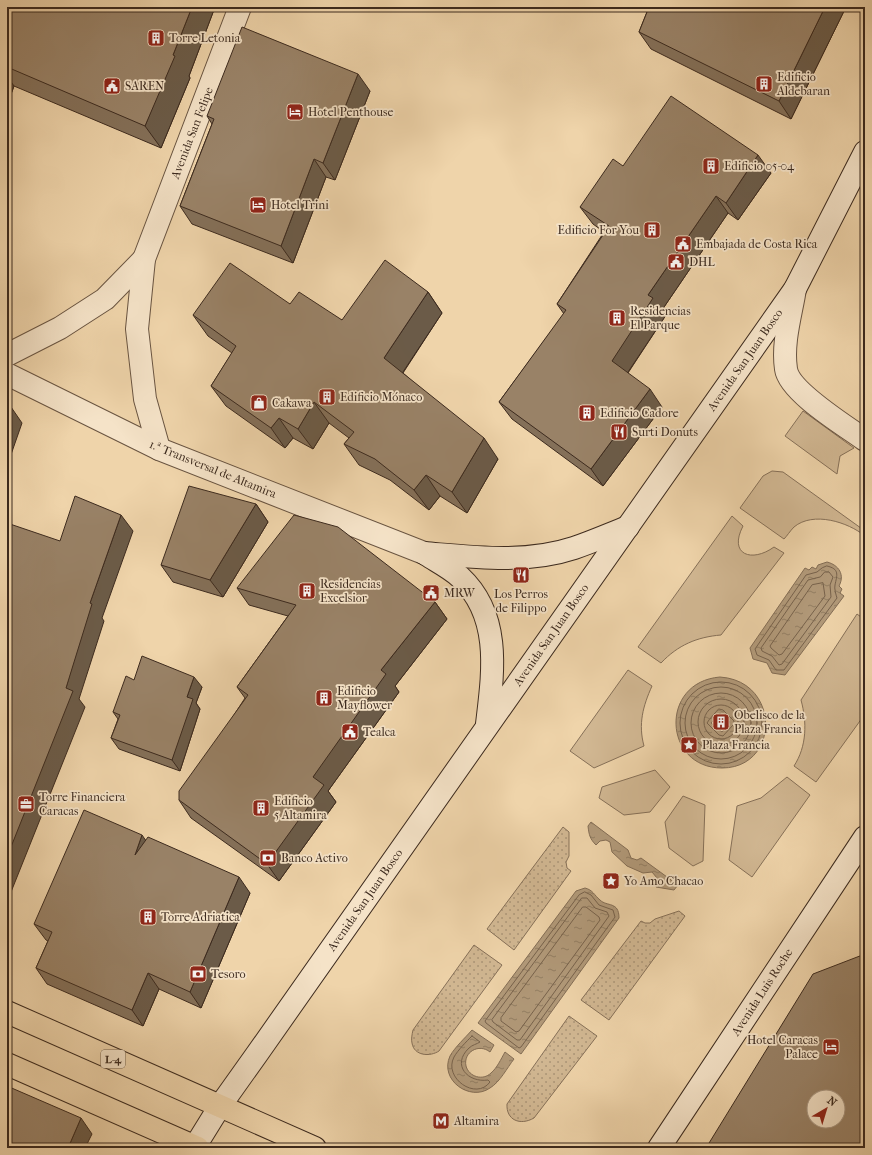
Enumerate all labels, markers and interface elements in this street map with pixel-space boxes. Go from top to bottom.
building icon: Torre Letonia [146,28,166,48]
place label: Torre Letonia [169,31,241,45]
place label: Edificio Aldebaran [776,70,830,98]
building icon: Edificio Aldebaran [754,74,774,94]
public building icon: SAREN [102,76,122,96]
place label: SAREN [125,79,164,93]
street label: Avenida San Felipe [168,85,216,182]
hotel icon: Hotel Penthouse [285,102,305,122]
place label: Hotel Penthouse [308,105,393,119]
building icon: Edificio 05-04 [701,156,721,176]
place label: Edificio 05-04 [724,159,795,173]
hotel icon: Hotel Trini [248,195,268,215]
place label: Hotel Trini [271,198,329,212]
building icon: Edificio For You [642,220,662,240]
place label: Edificio For You [558,223,639,237]
public building icon: Embajada de Costa Rica [673,234,693,254]
place label: Embajada de Costa Rica [696,237,818,251]
public building icon: DHL [666,252,686,272]
place label: DHL [689,255,715,269]
place label: Residencias El Parque [630,304,691,332]
street label: Avenida San Juan Bosco [704,306,786,415]
building icon: Residencias El Parque [607,308,627,328]
building icon: Edificio Mónaco [317,387,337,407]
place label: Edificio Mónaco [340,390,422,404]
shop icon: Cakawa [249,393,269,413]
place label: Cakawa [272,396,312,410]
building icon: Edificio Cadore [577,403,597,423]
place label: Edificio Cadore [600,406,679,420]
restaurant icon: Surti Donuts [609,422,629,442]
place label: Surti Donuts [632,425,699,439]
street label: 1.ª Transversal de Altamira [147,437,279,501]
restaurant icon: Los Perros de Filippo [511,565,531,585]
place label: Residencias Excelsior [320,577,381,605]
building icon: Residencias Excelsior [297,581,317,601]
street label: Avenida San Juan Bosco [510,581,592,690]
public building icon: MRW [421,583,441,603]
place label: MRW [444,586,476,600]
place label: Los Perros de Filippo [494,587,549,615]
place label: Edificio Mayflower [337,684,393,712]
building icon: Edificio Mayflower [314,688,334,708]
place label: Obelisco de la Plaza Francia [734,708,805,736]
building icon: Obelisco de la Plaza Francia [711,712,731,732]
public building icon: Tealca [340,722,360,742]
place label: Tealca [363,725,396,739]
place icon: Plaza Francia [679,735,699,755]
place label: Plaza Francia [702,738,770,752]
place label: Torre Financiera Caracas [39,790,126,818]
office icon: Torre Financiera Caracas [16,794,36,814]
place label: Edificio 5 Altamira [274,794,327,822]
building icon: Edificio 5 Altamira [251,798,271,818]
street label: Avenida San Juan Bosco [324,846,406,955]
bank icon: Banco Activo [258,848,278,868]
place label: Banco Activo [281,851,348,865]
place icon: Yo Amo Chacao [601,871,621,891]
place label: Yo Amo Chacao [623,874,703,888]
building icon: Torre Adriatica [138,907,158,927]
place label: Torre Adriatica [161,910,240,924]
street label: Avenida Luis Roche [728,946,796,1039]
bank icon: Tesoro [188,964,208,984]
place label: Tesoro [211,967,246,981]
place label: Hotel Caracas Palace [747,1033,819,1061]
hotel icon: Hotel Caracas Palace [821,1037,841,1057]
road number: L-4 [101,1050,125,1068]
north arrow [806,1089,846,1129]
text: N [825,1094,840,1110]
metro station icon: Altamira [431,1111,451,1131]
place label: Altamira [453,1114,499,1128]

